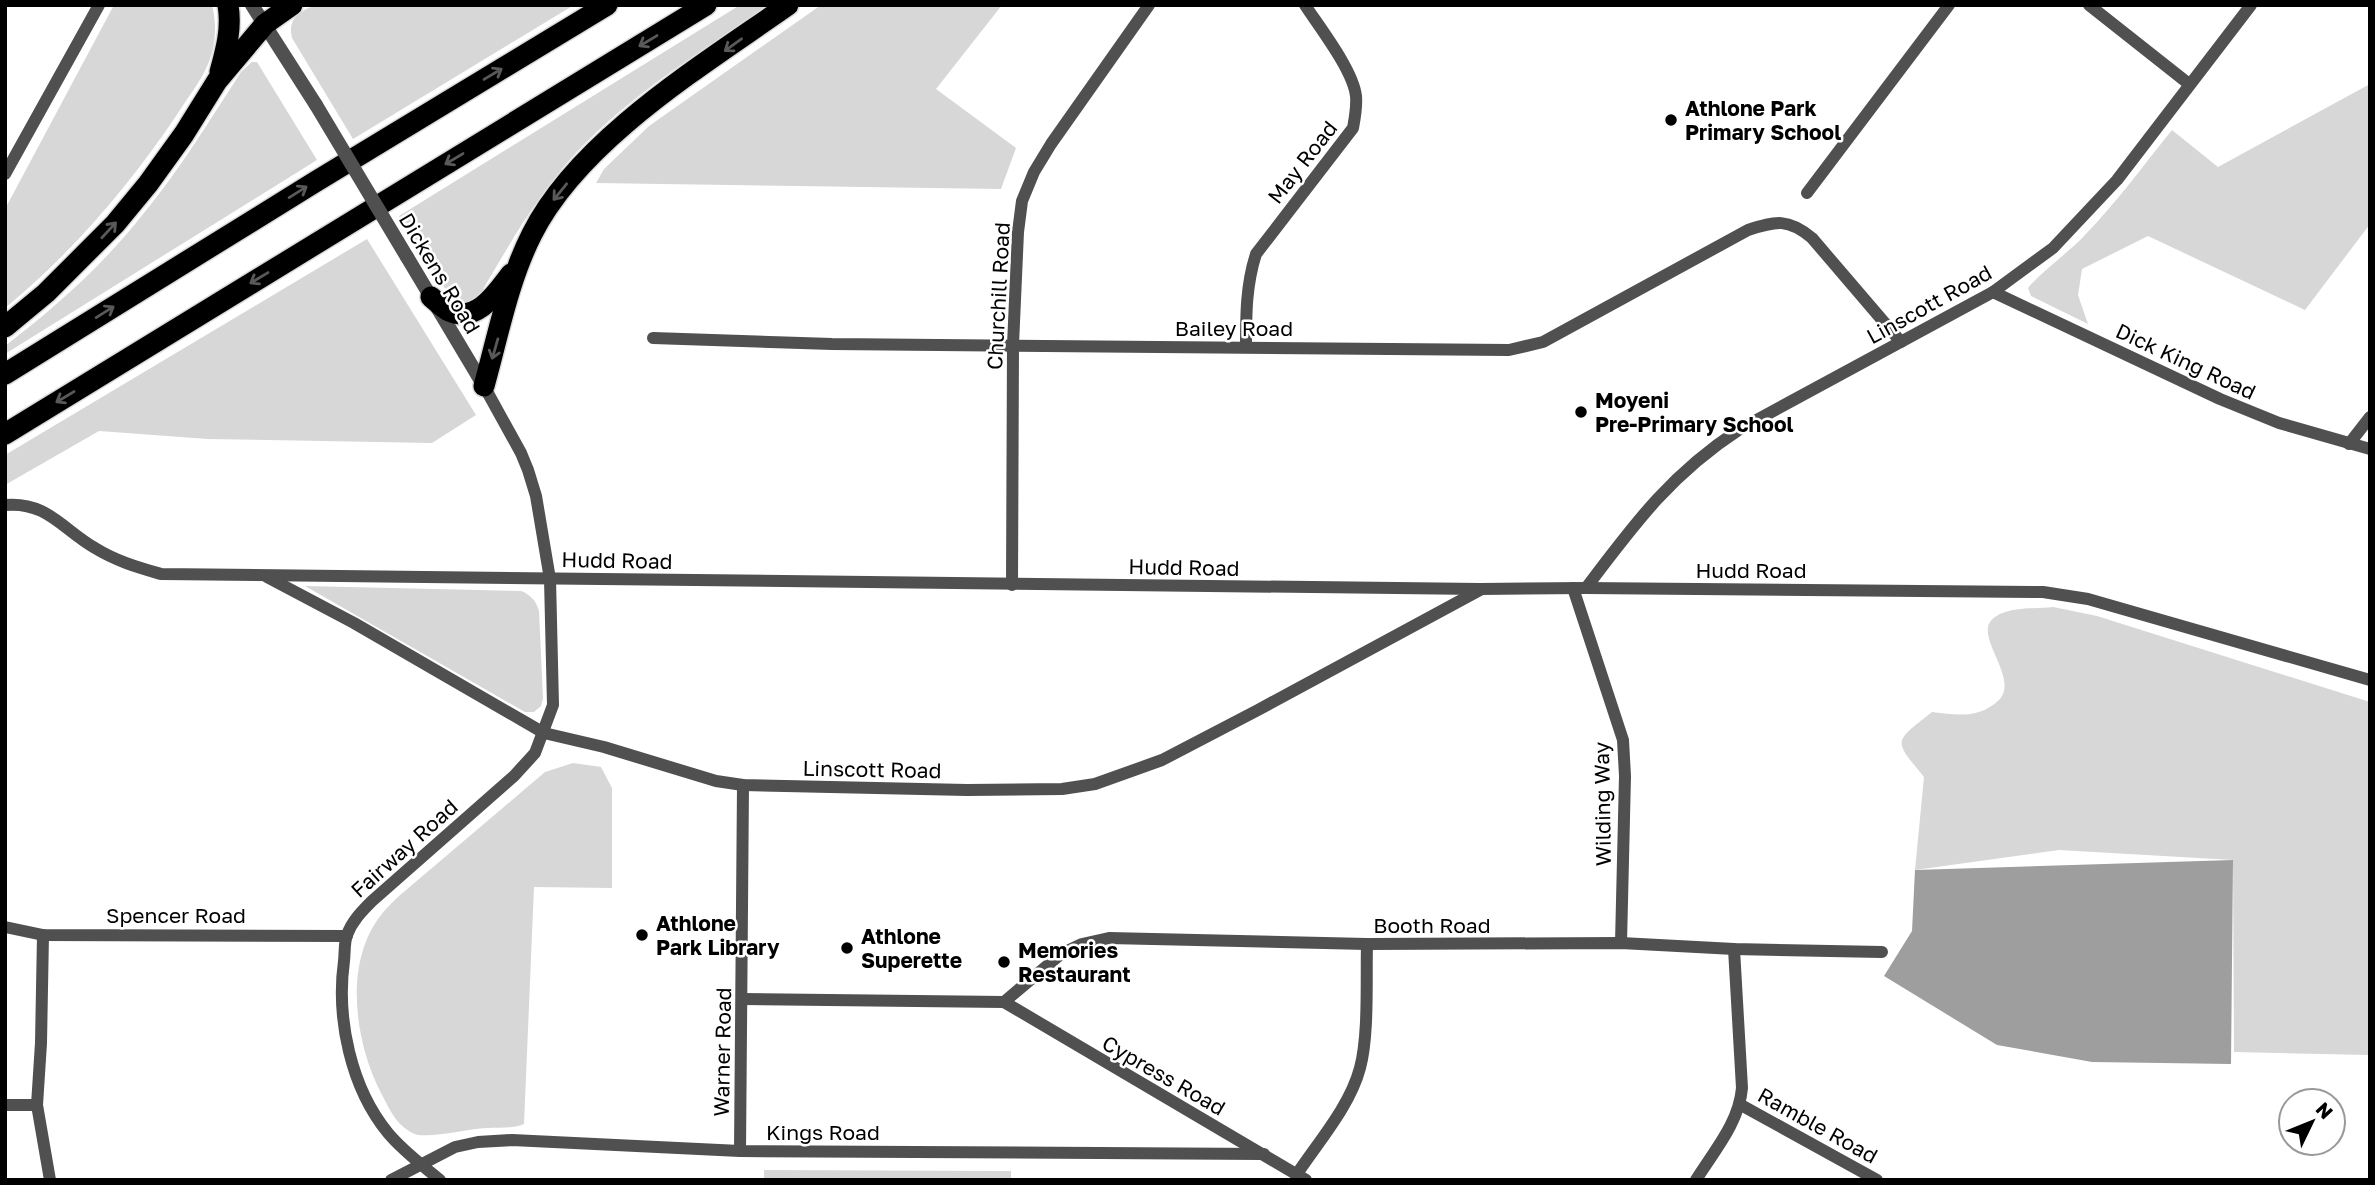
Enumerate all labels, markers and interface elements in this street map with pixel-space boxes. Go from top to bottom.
one-way arrow [638,34,658,48]
one-way arrow [724,38,743,52]
one-way arrow [482,67,502,81]
place label: Athlone Park Primary School [1685,95,1841,145]
marker: Athlone Park Primary School [1663,112,1679,128]
street label: May Road [1262,115,1342,209]
one-way arrow [444,153,464,167]
one-way arrow [552,182,568,200]
one-way arrow [288,185,308,199]
street label: Dickens Road [394,208,486,338]
street label: Churchill Road [981,221,1015,371]
one-way arrow [100,222,117,239]
street label: Linscott Road [1862,259,1996,349]
one-way arrow [250,271,270,285]
one-way arrow [95,304,114,319]
street label: Bailey Road [1175,315,1293,341]
street label: Dick King Road [2112,317,2260,405]
one-way arrow [487,337,500,359]
place label: Moyeni Pre-Primary School [1595,387,1794,437]
one-way arrow [56,390,76,404]
marker: Moyeni Pre-Primary School [1573,404,1589,420]
street label: Hudd Road [561,546,673,574]
street label: Hudd Road [1128,553,1240,581]
street label: Hudd Road [1695,557,1807,583]
street label: Wilding Way [1588,741,1616,866]
street label: Linscott Road [802,755,942,783]
street label: Fairway Road [345,793,463,903]
street label: Spencer Road [106,902,246,928]
place label: Athlone Park Library [656,910,780,960]
street label: Booth Road [1373,912,1491,938]
place label: Athlone Superette [861,923,962,973]
marker: Athlone Park Library [634,927,650,943]
place label: Memories Restaurant [1018,937,1131,987]
marker: Athlone Superette [839,940,855,956]
marker: Memories Restaurant [996,954,1012,970]
street label: Warner Road [708,987,736,1117]
street label: Cypress Road [1098,1029,1230,1121]
street label: Ramble Road [1754,1081,1882,1169]
north arrow [2277,1087,2347,1157]
text: N [2311,1097,2338,1123]
street label: Kings Road [766,1119,880,1145]

